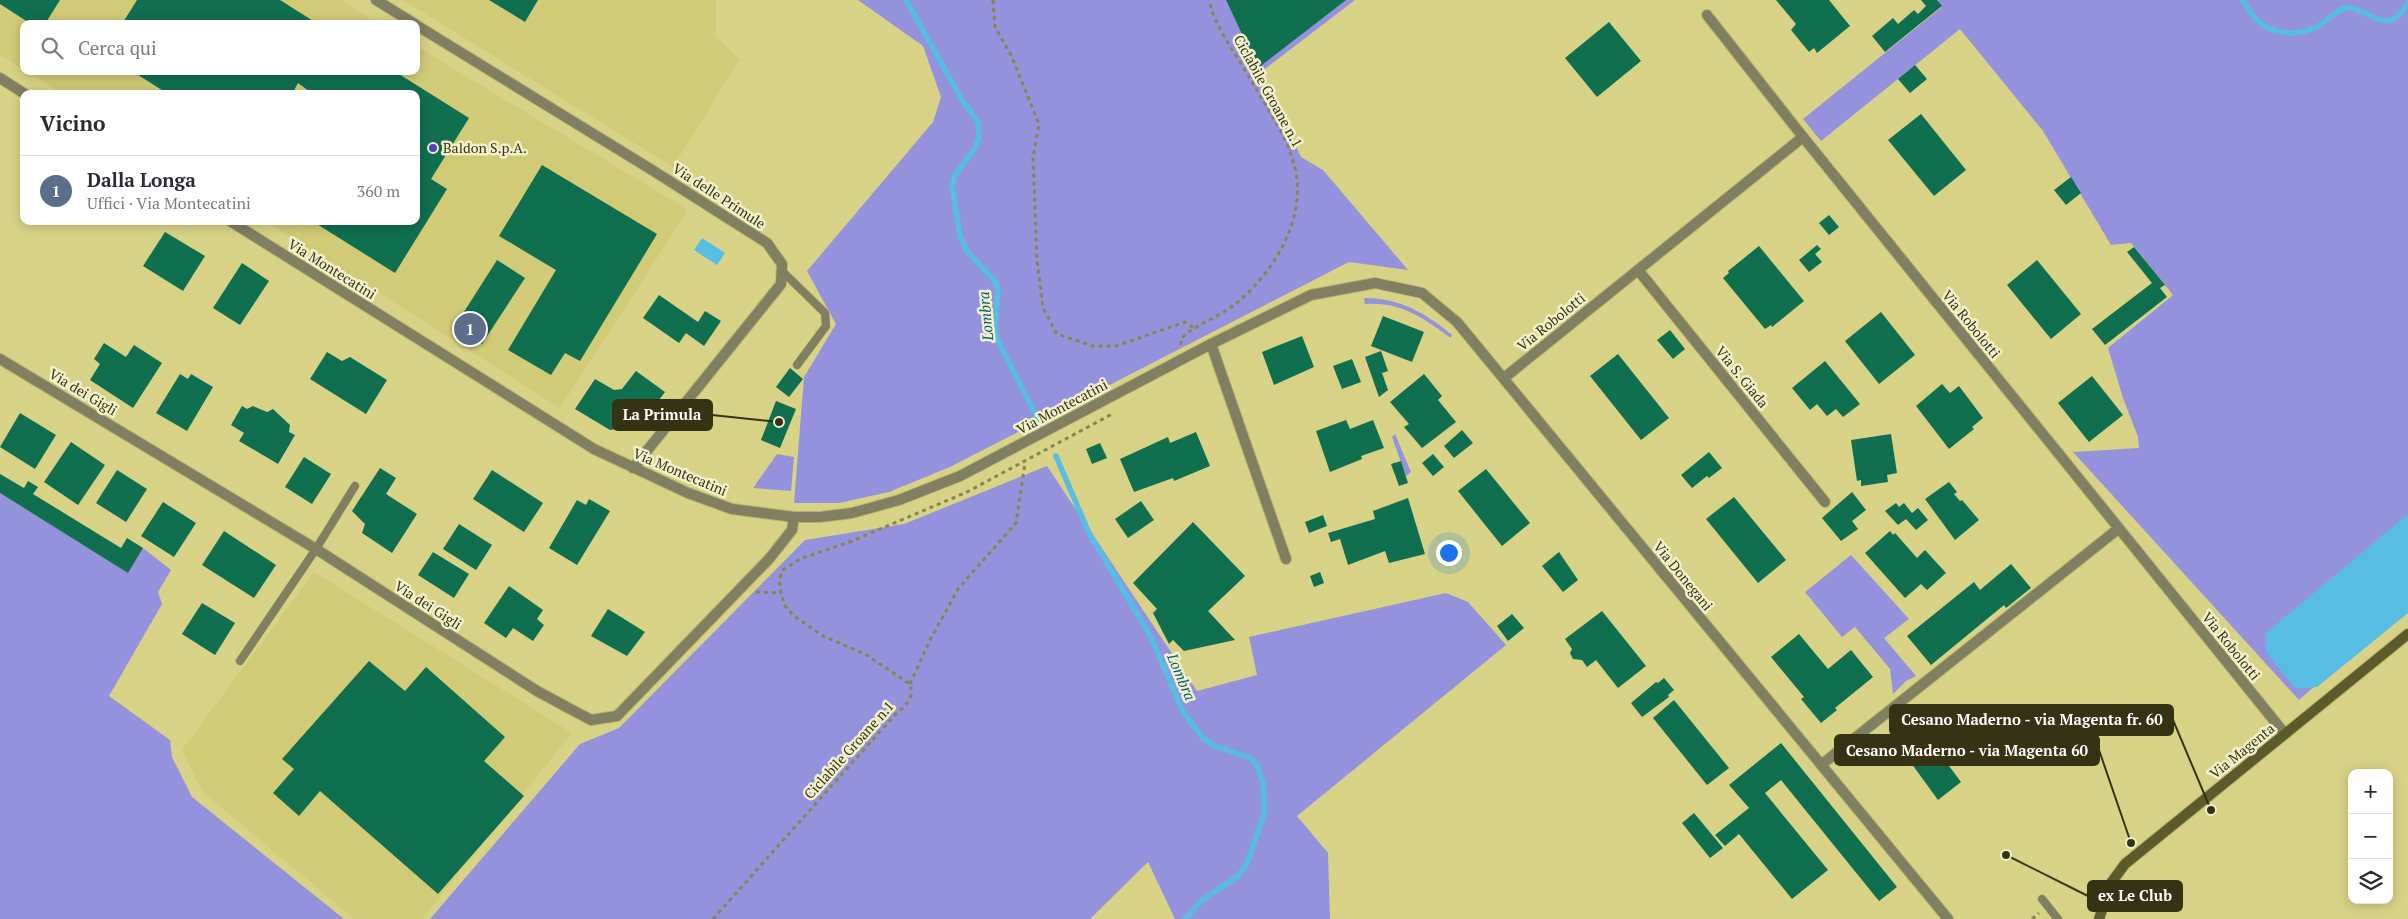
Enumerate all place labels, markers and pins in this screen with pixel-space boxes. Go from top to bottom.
place label: Baldon S.p.A. [443,138,527,157]
marker: Baldon S.p.A. [427,142,439,154]
pin: 1 [454,310,486,348]
callout: La Primula [613,400,712,430]
callout: Cesano Maderno - via Magenta fr. 60 [1890,705,2173,735]
callout: Cesano Maderno - via Magenta 60 [1835,735,2099,765]
callout: ex Le Club [2088,881,2182,911]

